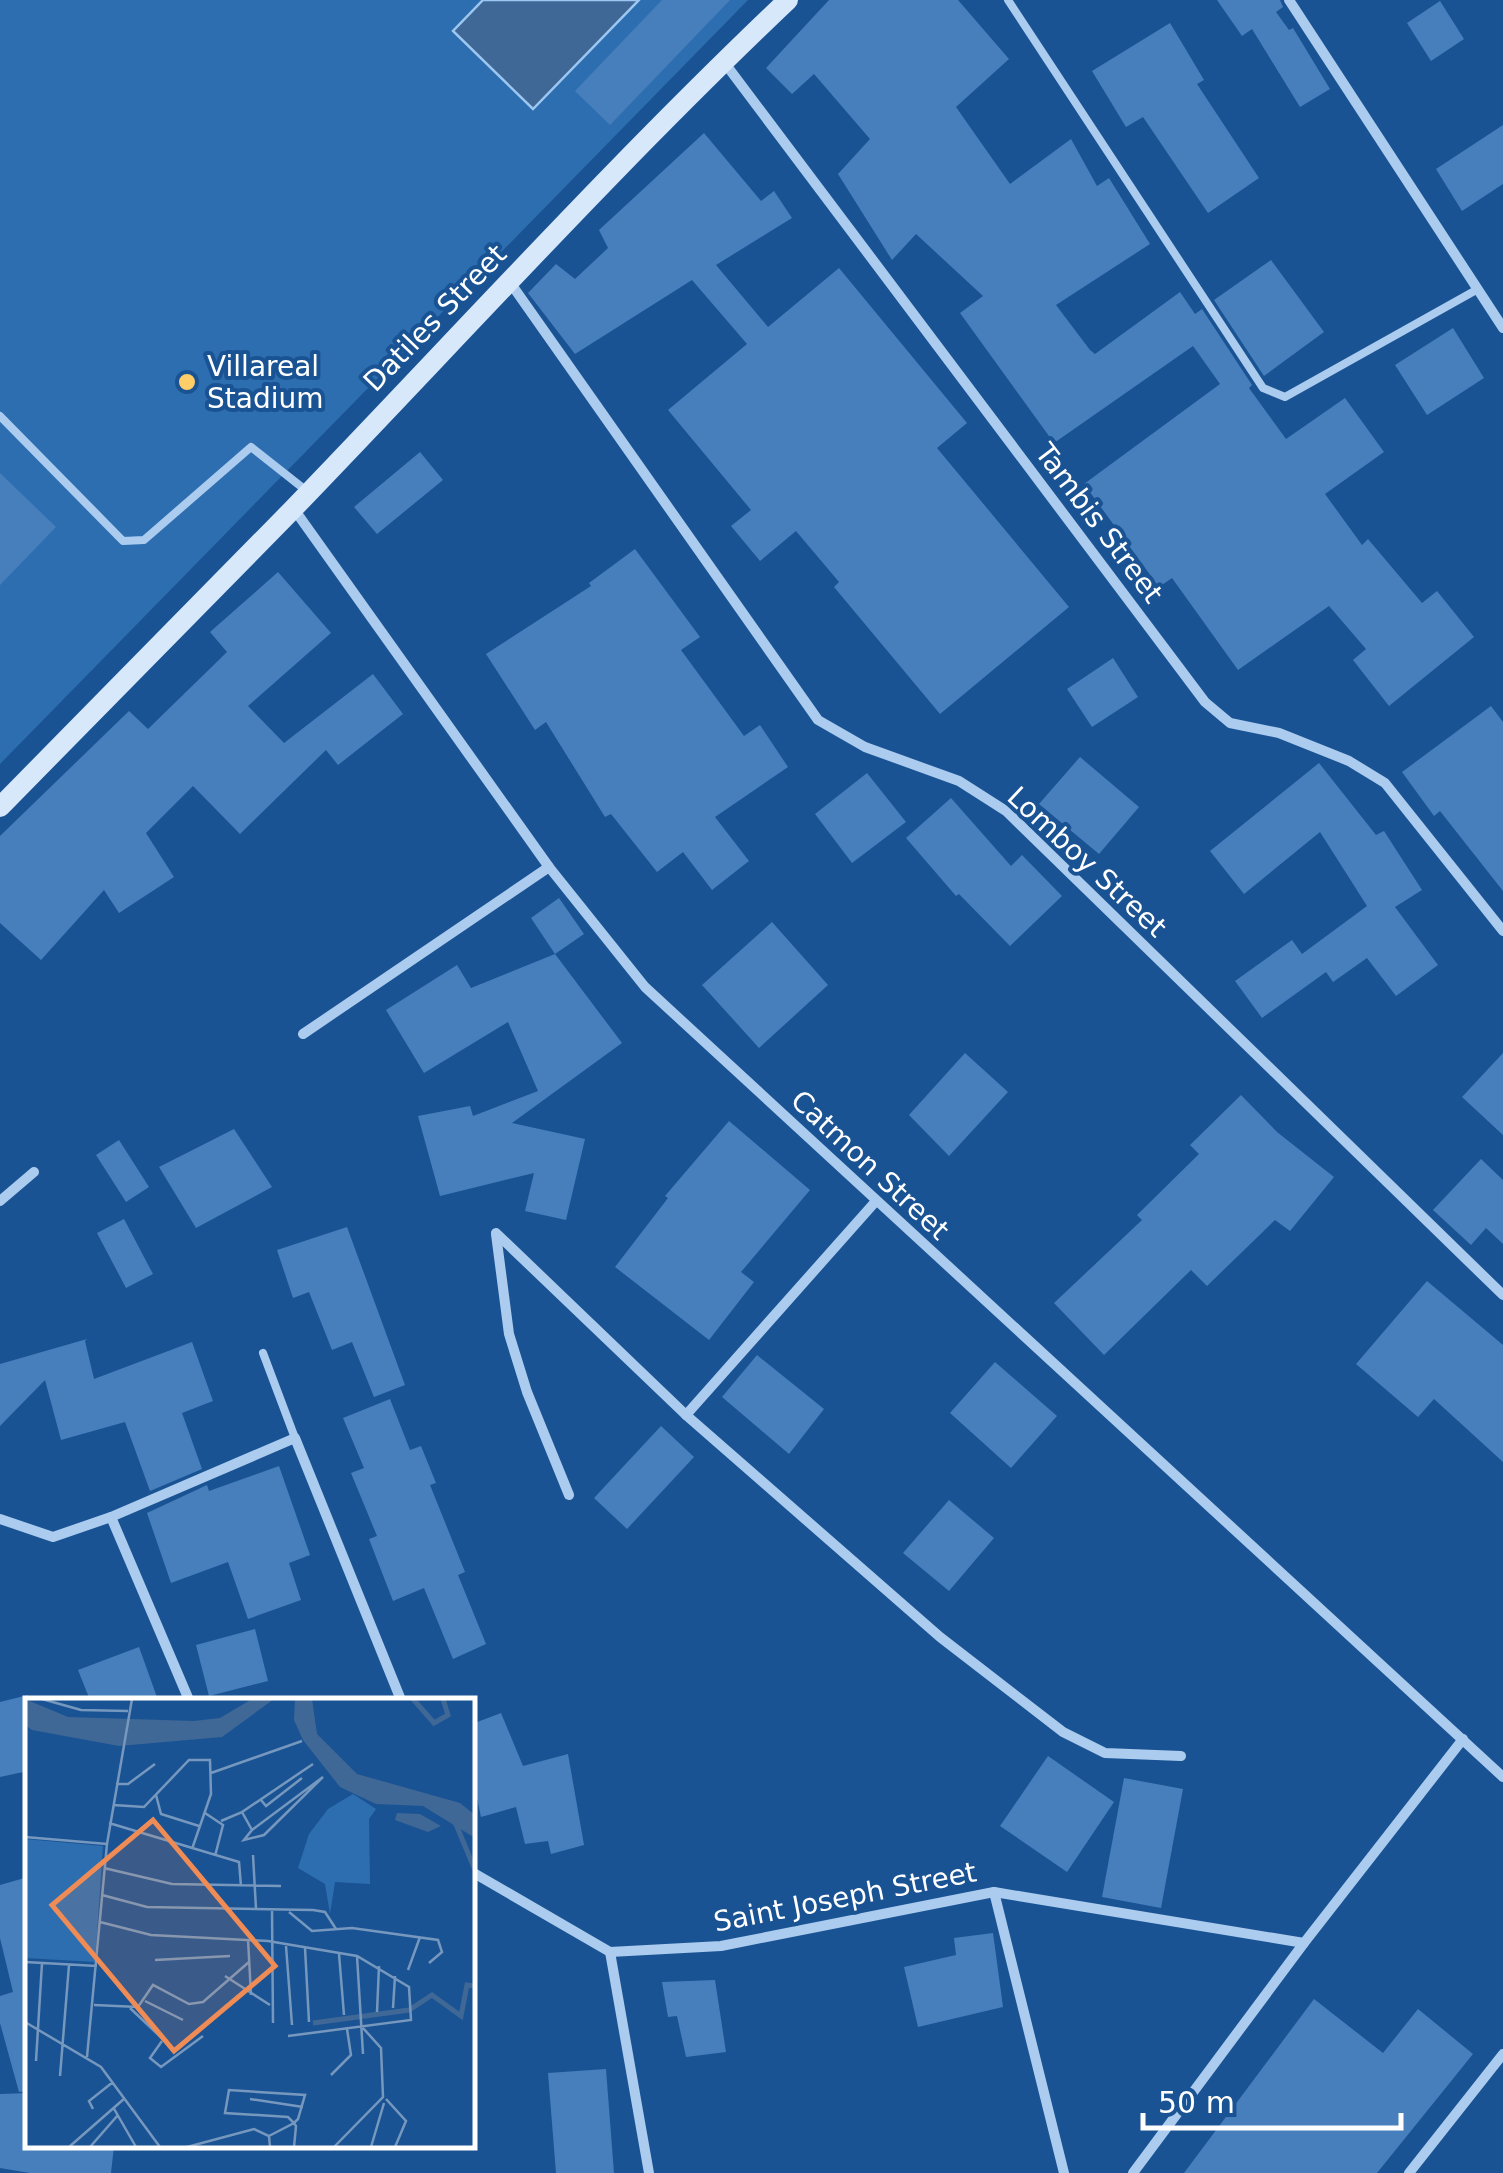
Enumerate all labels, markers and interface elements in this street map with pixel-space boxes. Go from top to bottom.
street label: Datiles Street [357,238,513,398]
place label: Villareal Stadium [207,350,323,415]
marker: Villareal Stadium [176,371,198,393]
street label: Tambis Street [1028,436,1170,609]
street label: Lomboy Street [1001,780,1173,944]
street label: Catmon Street [784,1083,956,1247]
inset map [25,1698,475,2148]
street label: Saint Joseph Street [711,1855,979,1939]
scale bar [1143,2068,1400,2130]
text: 50 m [1158,2085,1235,2120]

